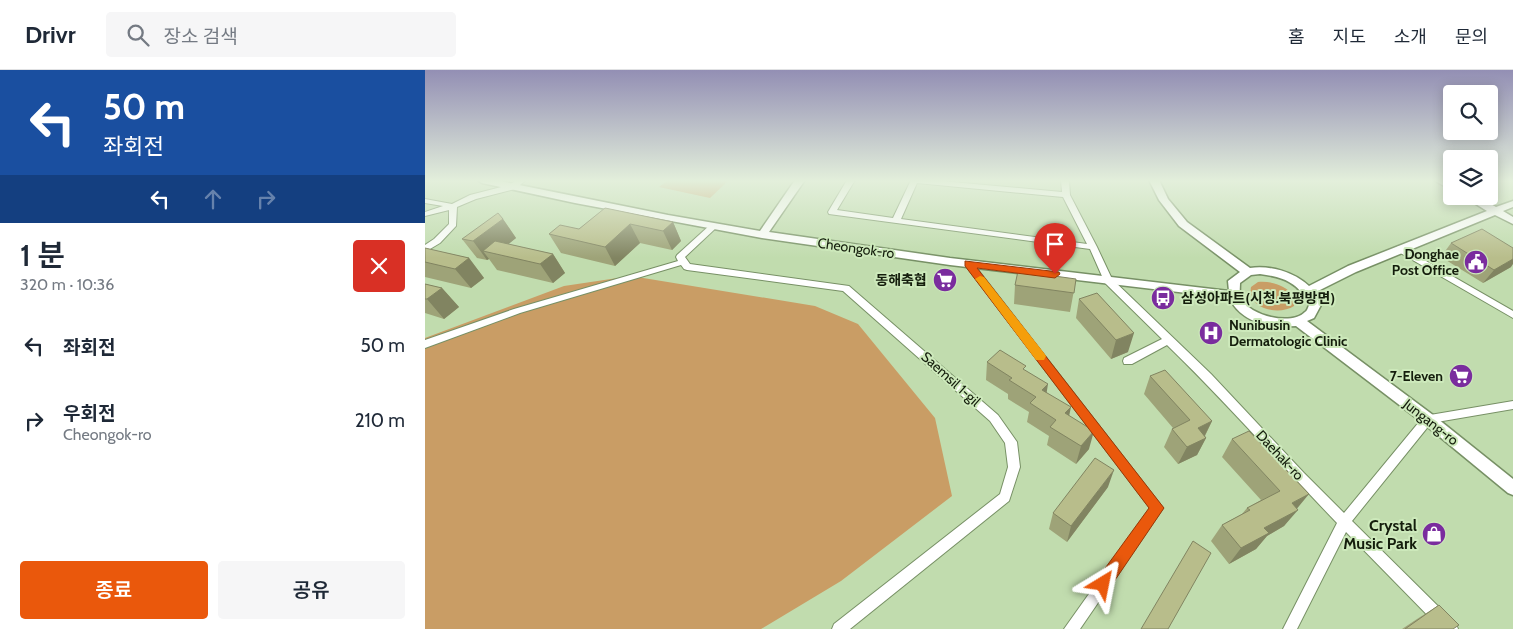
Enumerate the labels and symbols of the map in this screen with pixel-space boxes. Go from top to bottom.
pin [1034,223,1076,274]
street label: Cheongok-ro [816,234,896,262]
place label: Donghae Post Office [1392,245,1459,279]
public building icon: Donghae Post Office [1463,249,1489,275]
supermarket icon: 동해축협 [932,267,958,293]
place label: 동해축협 [875,271,927,289]
bus stop icon: 삼성아파트(시청.북평방면) [1150,285,1176,311]
place label: 삼성아파트(시청.북평방면) [1181,289,1335,307]
place label: Nunibusin Dermatologic Clinic [1229,316,1348,350]
hospital icon: Nunibusin Dermatologic Clinic [1198,320,1224,346]
street label: Saemsil 1-gil [918,348,985,411]
supermarket icon: 7-Eleven [1448,363,1474,389]
place label: 7-Eleven [1390,367,1443,385]
street label: Jungang-ro [1399,394,1462,449]
street label: Daehak-ro [1252,426,1308,484]
place label: Crystal Music Park [1343,516,1417,553]
shop icon: Crystal Music Park [1421,521,1447,547]
position arrow [1076,557,1128,609]

